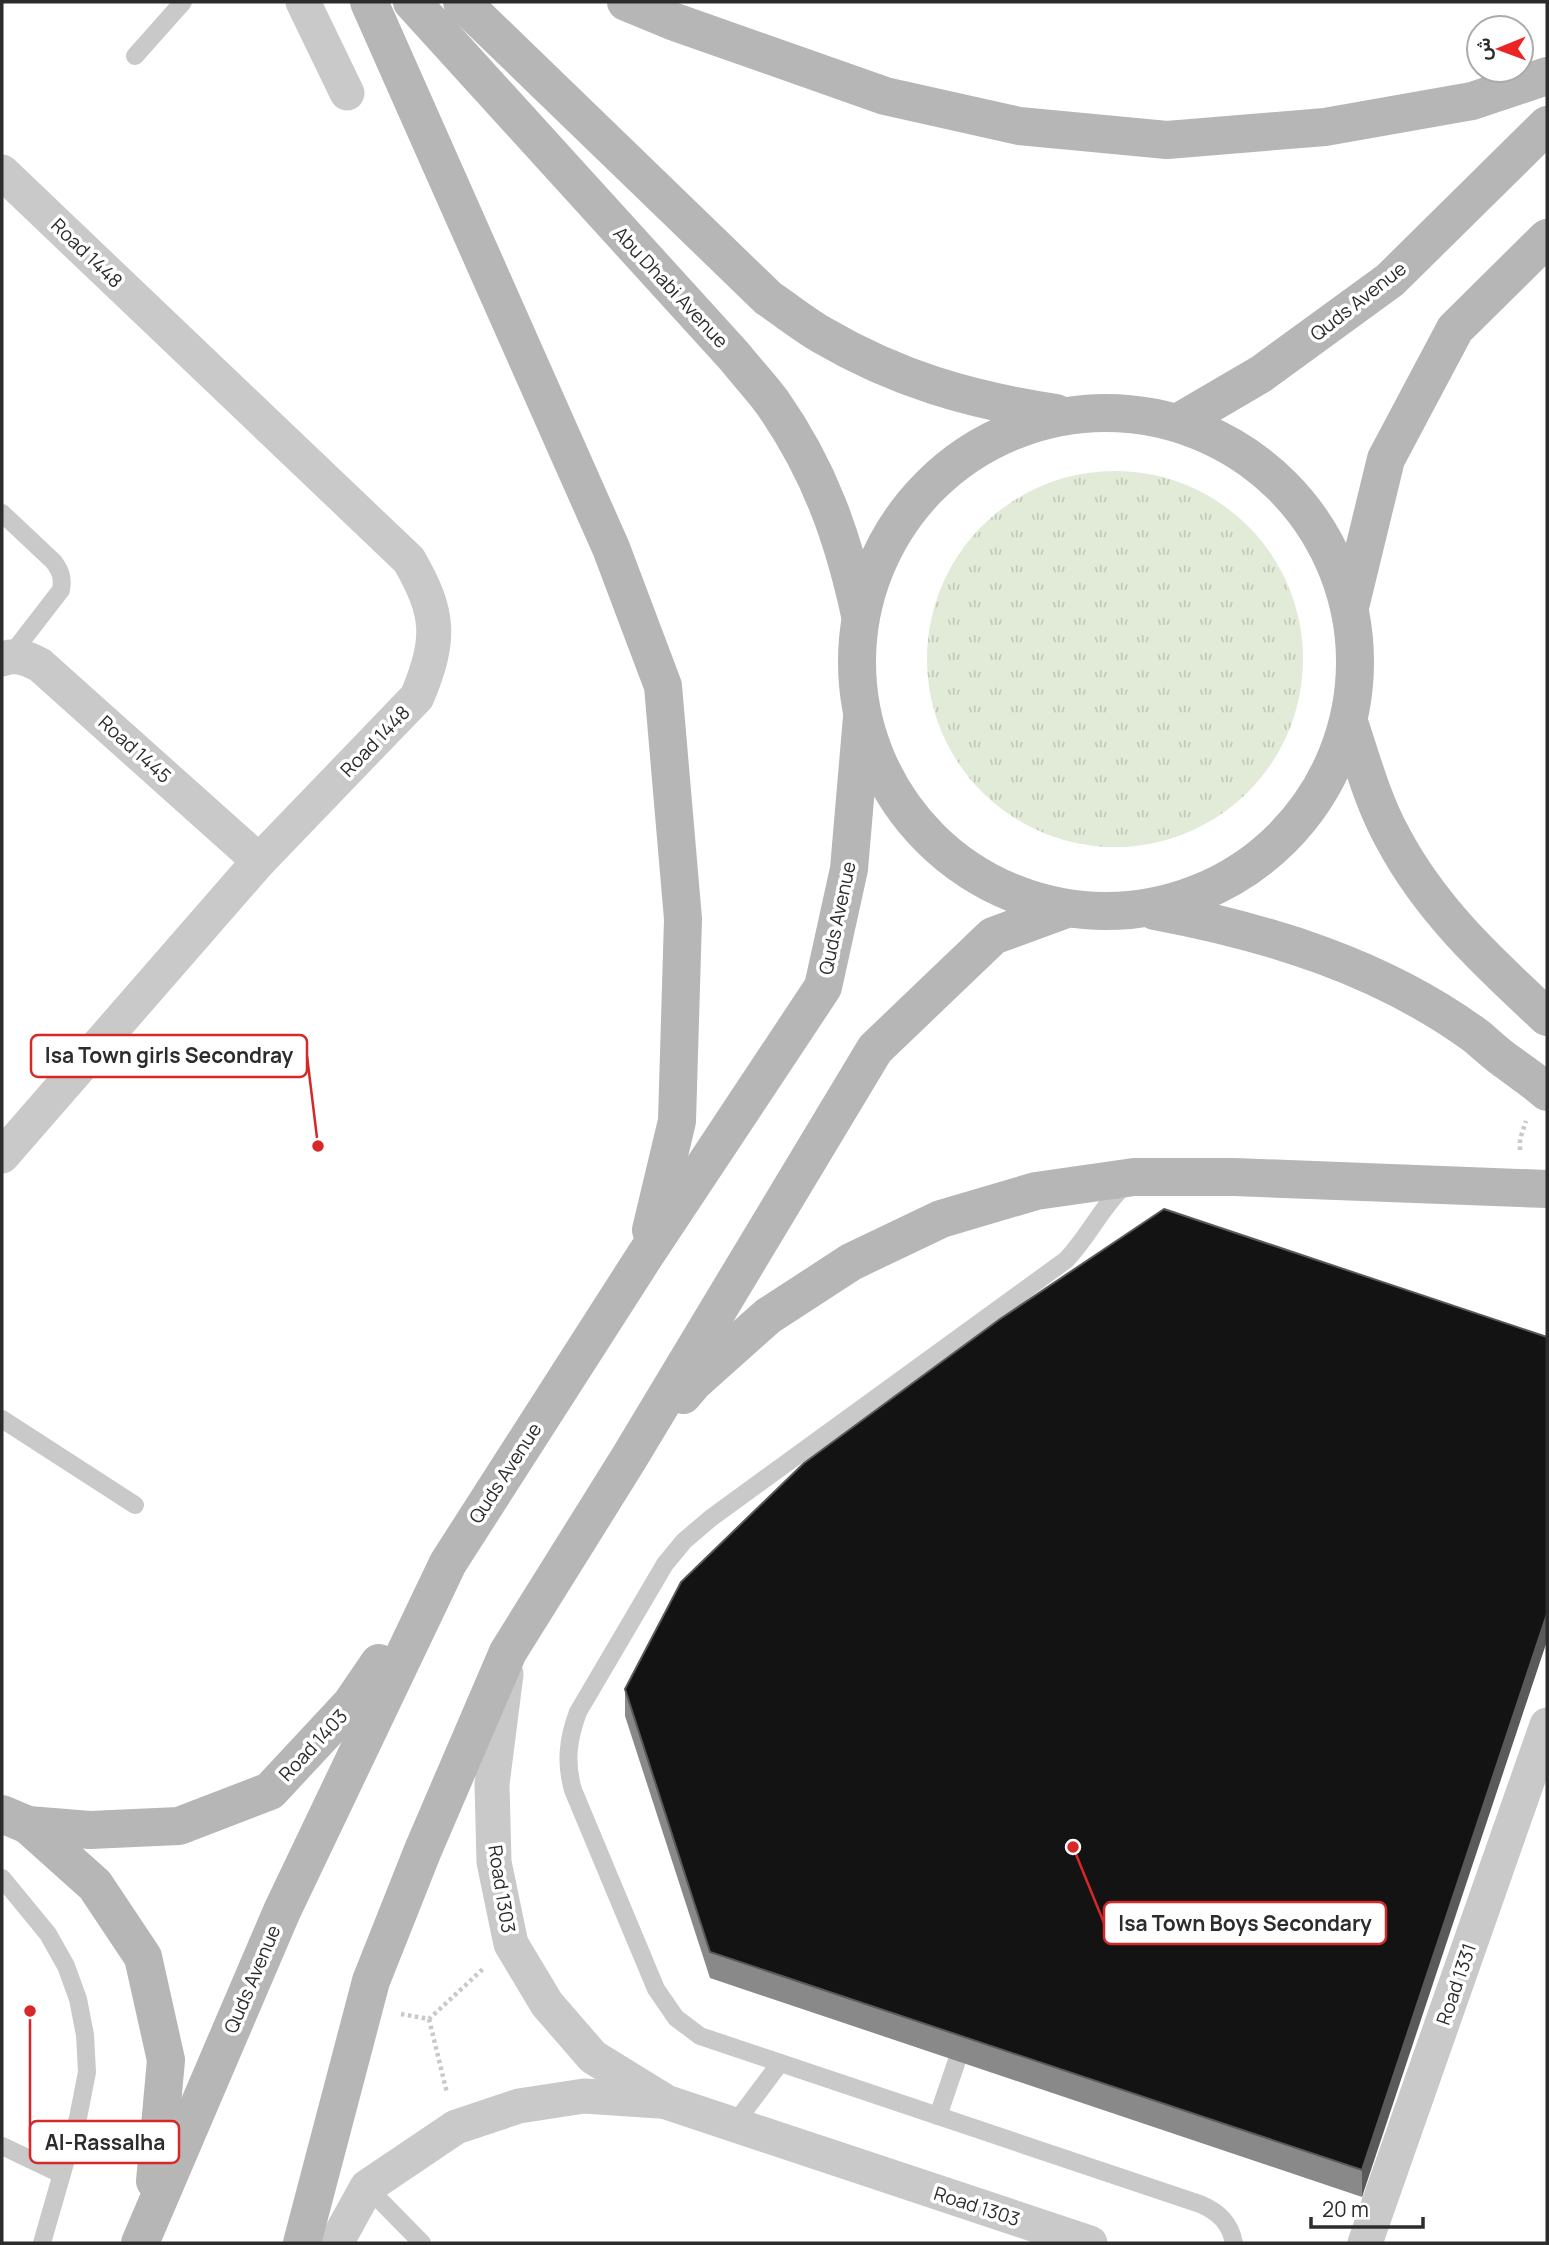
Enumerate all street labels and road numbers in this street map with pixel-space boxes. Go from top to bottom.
street label: Road 1448 [46,212,128,294]
street label: Abu Dhabi Avenue [608,221,734,353]
street label: Quds Avenue [1305,255,1411,347]
street label: Road 1448 [334,700,416,782]
street label: Road 1445 [93,709,177,789]
street label: Quds Avenue [812,859,862,977]
street label: Quds Avenue [463,1418,547,1528]
street label: Road 1403 [273,1703,353,1787]
street label: Road 1303 [482,1843,522,1935]
street label: Quds Avenue [218,1921,286,2037]
street label: Road 1331 [1430,1940,1482,2028]
street label: Road 1303 [931,2180,1023,2232]

